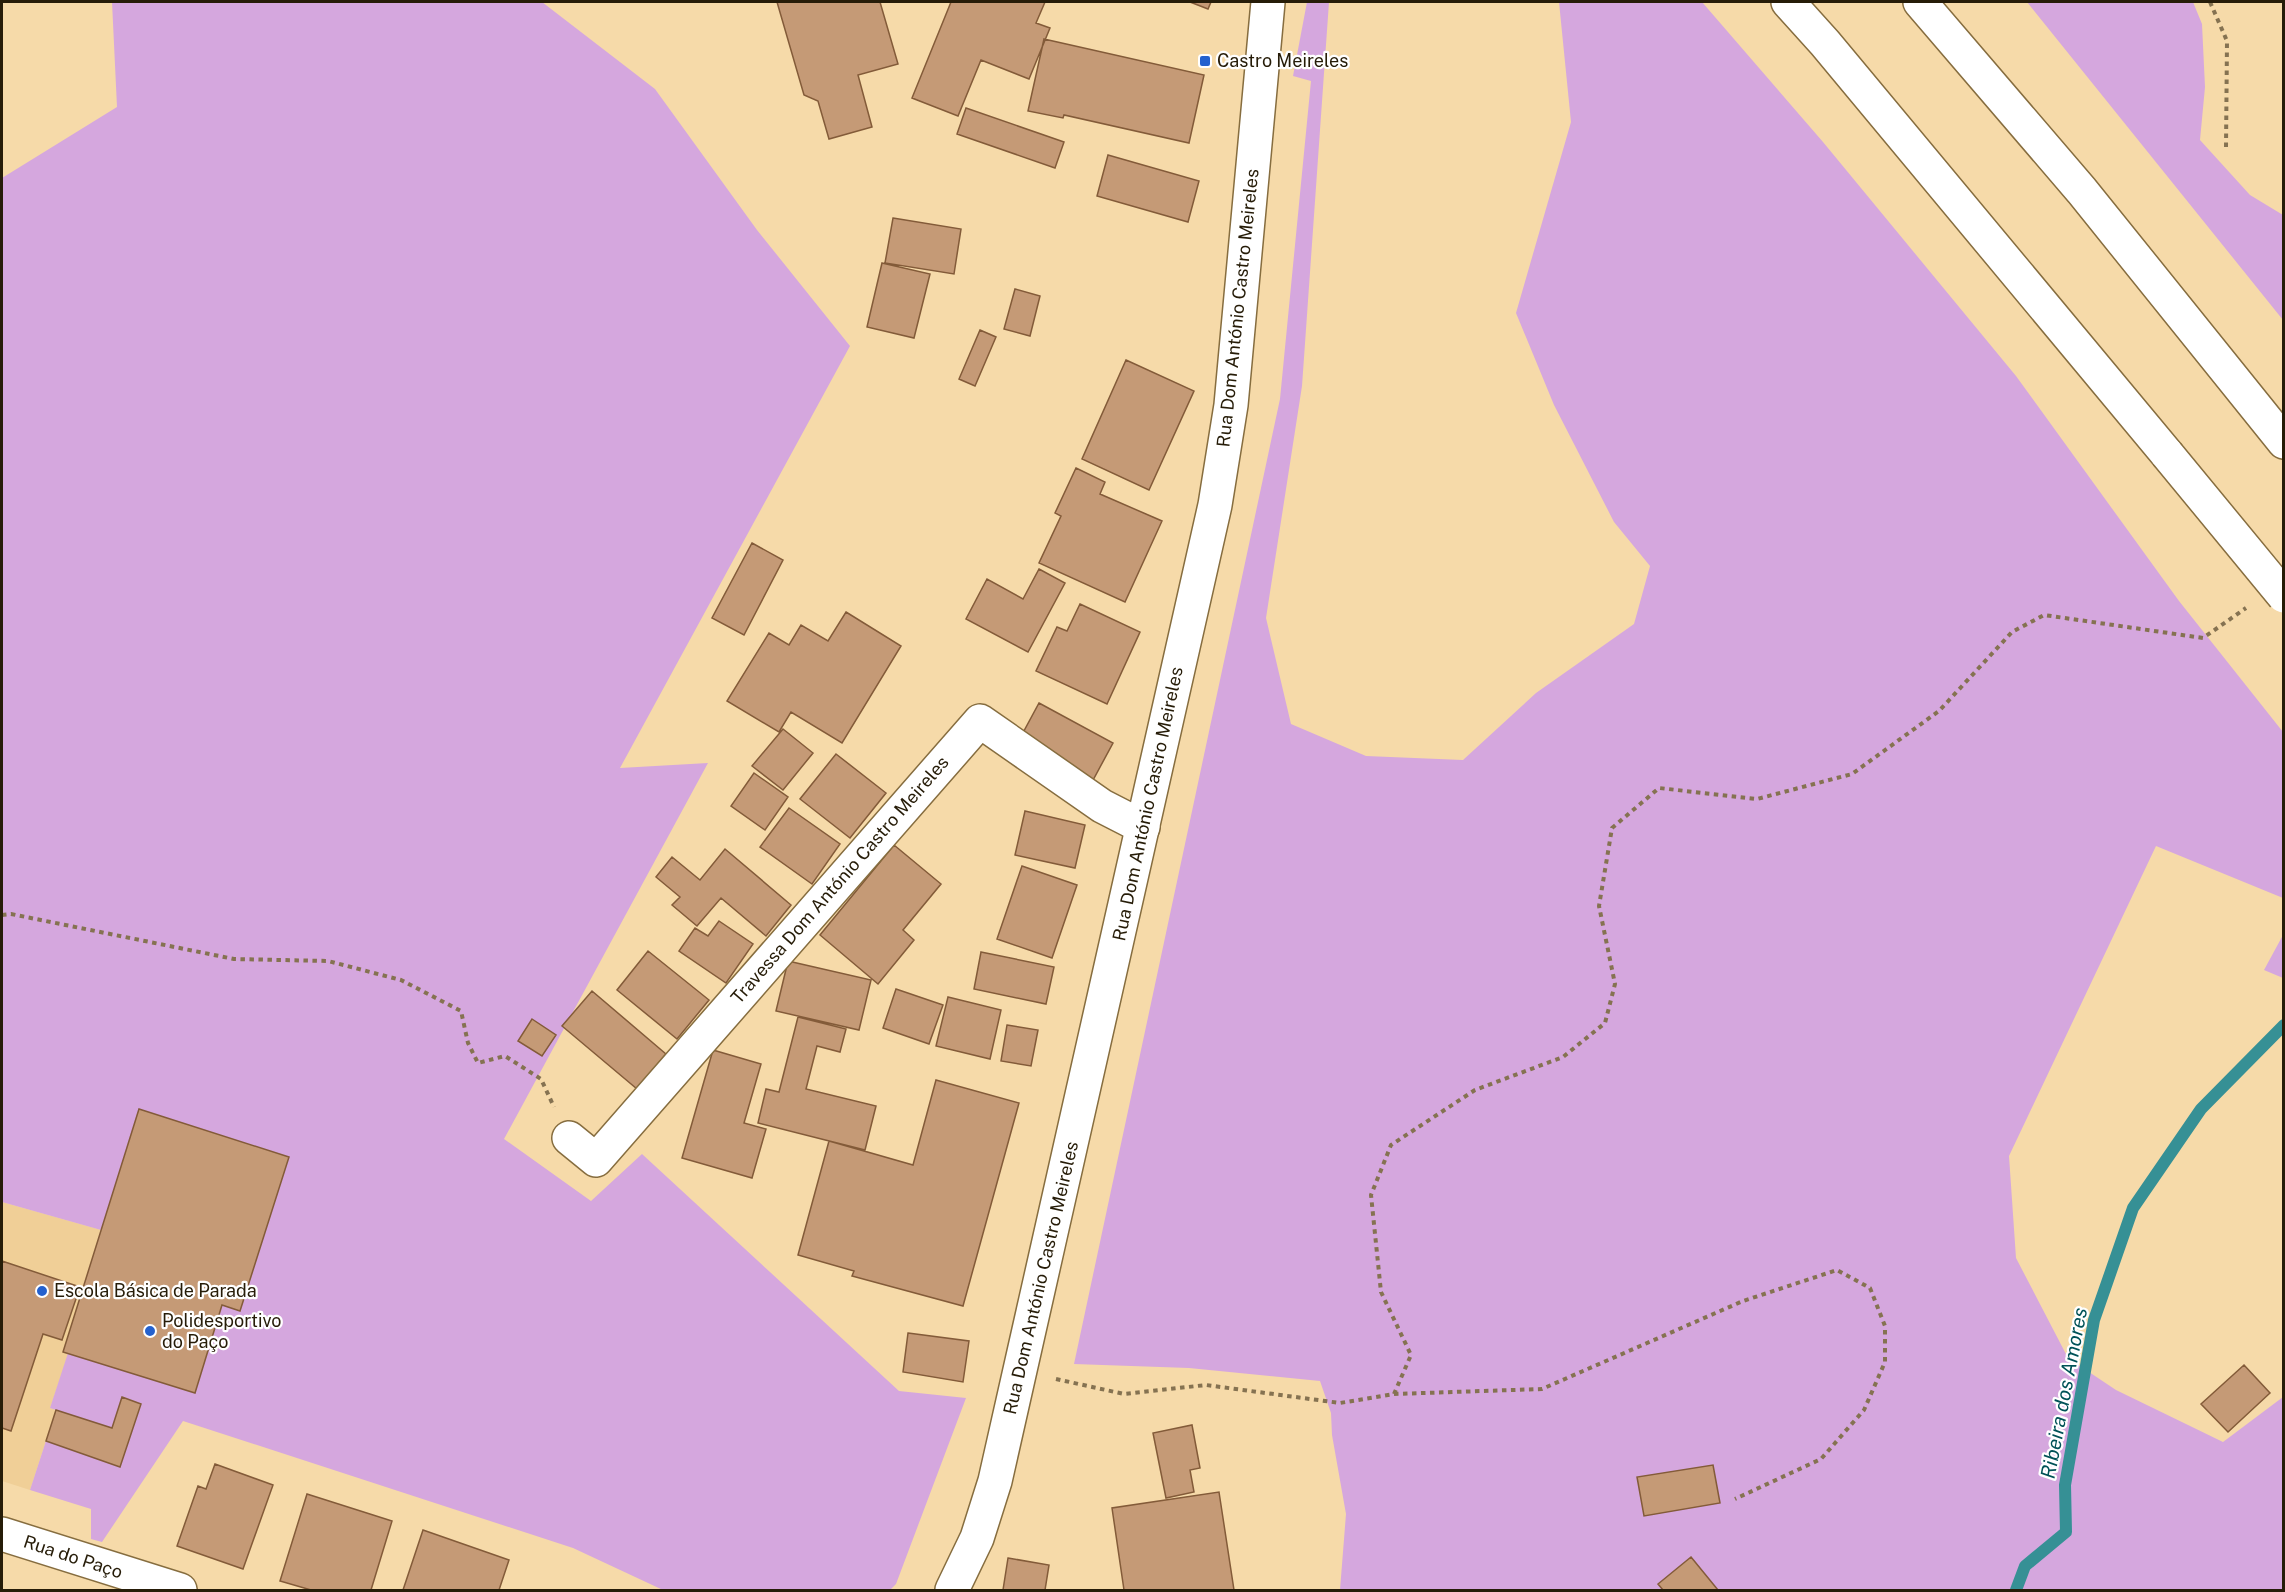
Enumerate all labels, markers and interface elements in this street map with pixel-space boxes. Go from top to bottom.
place label: Castro Meireles [1217,50,1348,71]
marker: Castro Meireles [1198,54,1212,68]
street label: Rua Dom António Castro Meireles [1212,168,1263,448]
street label: Rua Dom António Castro Meireles [1108,665,1187,943]
street label: Travessa Dom António Castro Meireles [726,752,953,1008]
street label: Rua Dom António Castro Meireles [999,1139,1082,1417]
place label: Escola Básica de Parada [54,1280,257,1301]
marker: Escola Básica de Parada [35,1284,49,1298]
water label: Ribeira dos Amores [2036,1305,2092,1481]
place label: Polidesportivo do Paço [162,1310,282,1352]
marker: Polidesportivo do Paço [143,1324,157,1338]
street label: Rua do Paço [21,1531,125,1582]

